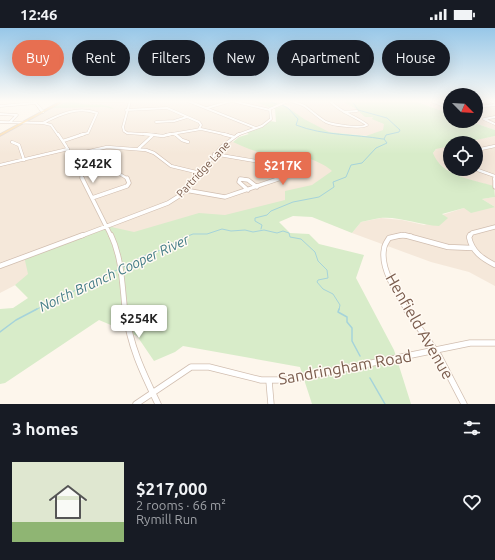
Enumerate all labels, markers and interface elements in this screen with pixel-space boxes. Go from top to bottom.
text: 12:46 [20,6,58,23]
chip: Buy [12,40,64,76]
chip: Rent [72,40,130,76]
chip: Filters [138,40,205,76]
chip: New [213,40,269,76]
chip: Apartment [277,40,374,76]
chip: House [382,40,450,76]
north arrow [443,88,483,128]
map controls [443,88,483,176]
button: locate [443,136,483,176]
street label: Partridge Lane [174,138,232,200]
pin: $242K [65,150,121,184]
pin: $217K [255,152,311,186]
text: $242K [74,156,112,170]
text: $217K [264,158,302,172]
water label: North Branch Cooper River [36,231,192,315]
street label: Henfield Avenue [382,270,458,382]
pin: $254K [111,305,167,339]
text: $254K [120,311,158,325]
street label: Sandringham Road [277,346,413,388]
icon: filters [461,417,483,439]
text: 3 homes [12,419,78,438]
icon: home [44,478,92,526]
text: $217,000 [136,479,207,498]
icon: heart [461,491,483,513]
text: 2 rooms · 66 m² [136,498,226,512]
text: Rymill Run [136,512,198,526]

